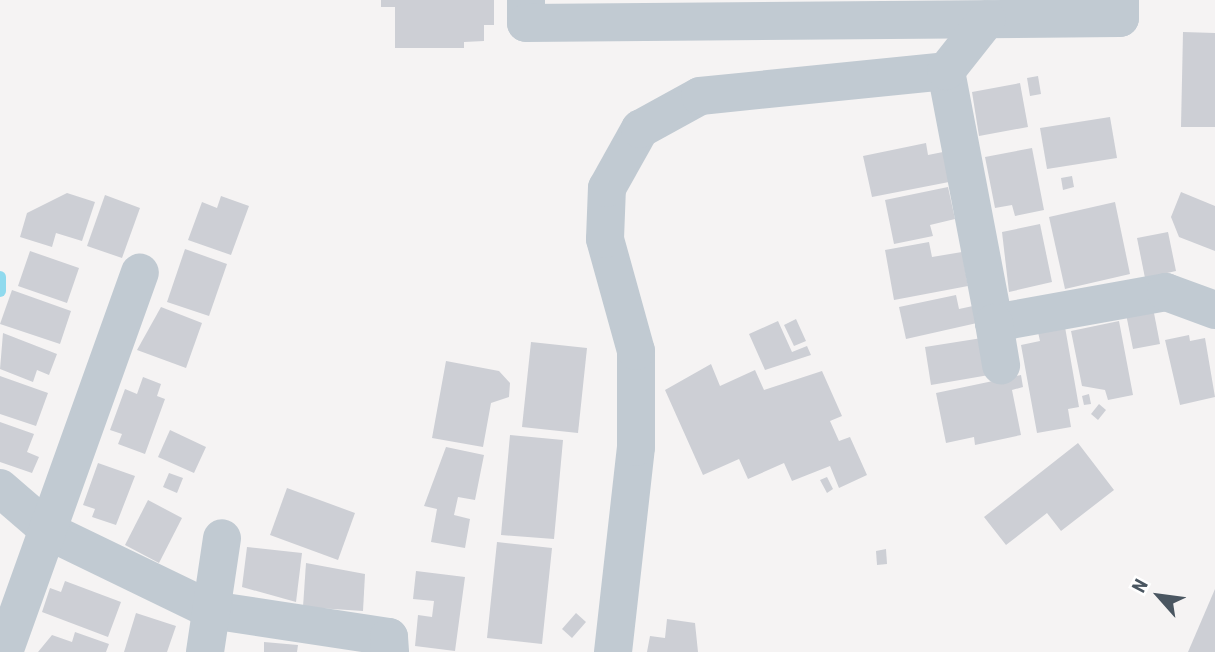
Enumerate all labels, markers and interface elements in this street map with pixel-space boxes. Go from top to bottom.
north arrow [1124,561,1194,631]
text: N [1127,575,1153,596]

